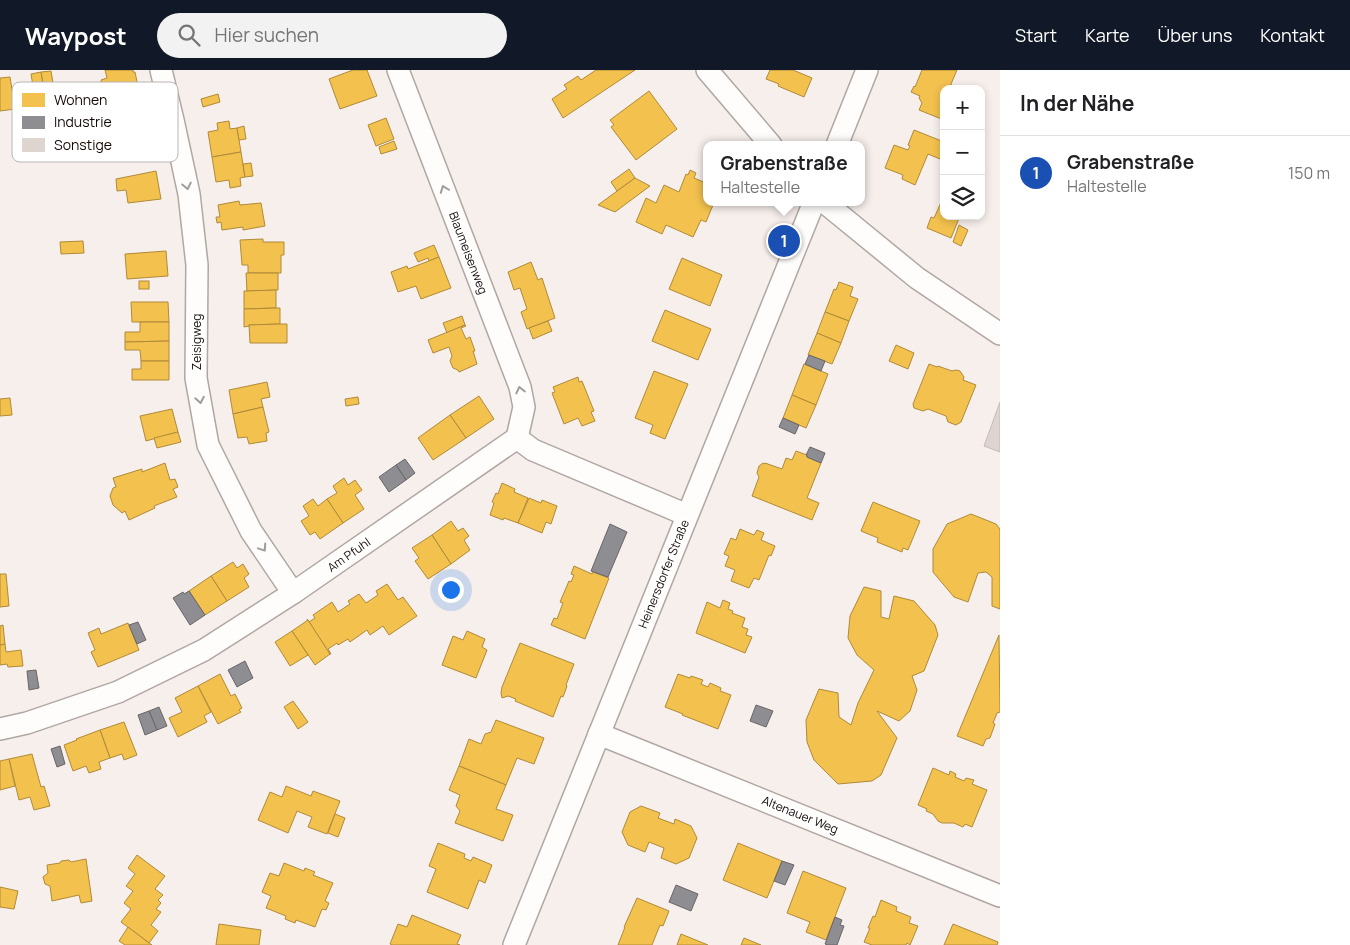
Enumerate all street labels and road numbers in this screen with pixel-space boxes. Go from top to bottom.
street label: Blaumeisenweg [445,209,492,297]
street label: Zeisigweg [188,314,205,370]
street label: Heinersdorfer Straße [634,517,693,631]
street label: Am Pfuhl [324,534,374,576]
street label: Altenauer Weg [759,791,841,838]

